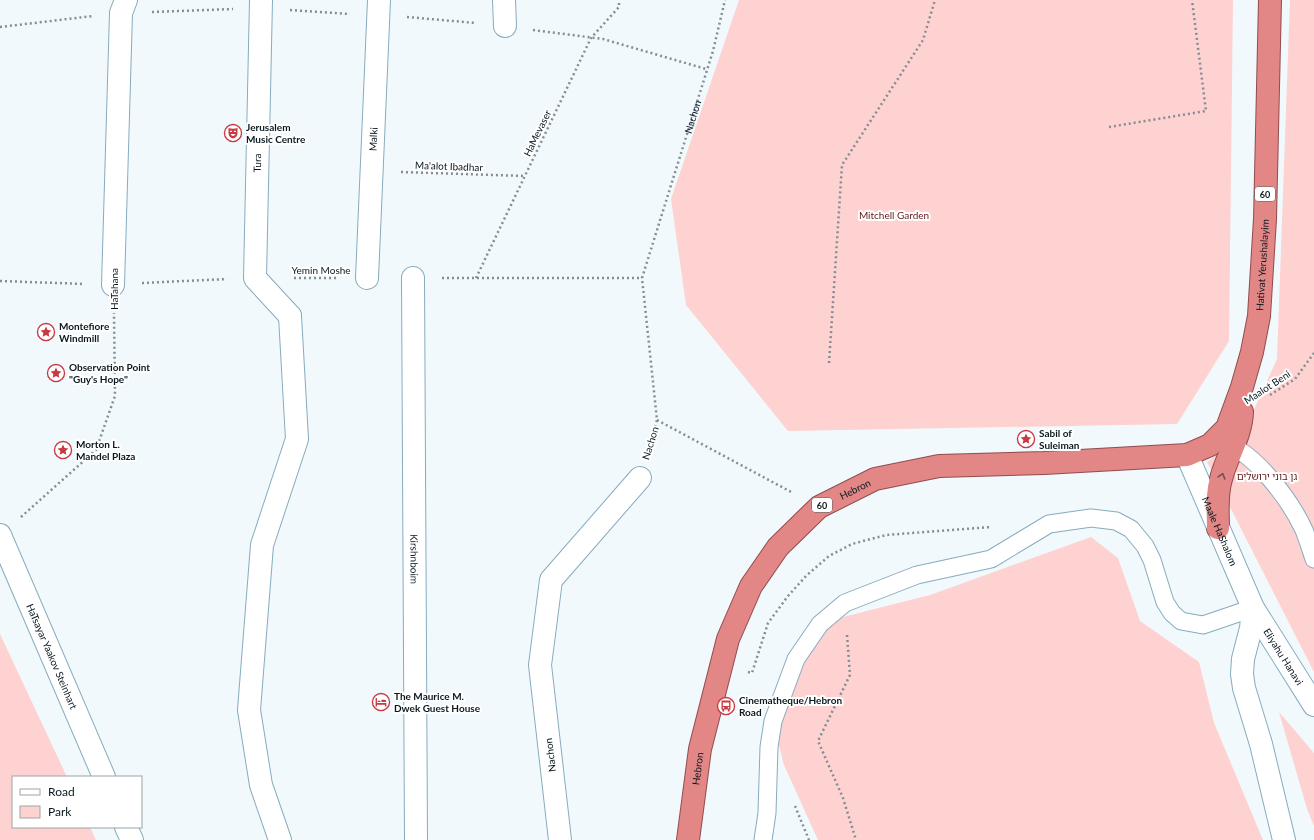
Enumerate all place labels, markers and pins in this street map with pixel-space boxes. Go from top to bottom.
place label: Jerusalem Music Centre [246,121,306,145]
theatre icon: Jerusalem Music Centre [223,123,243,143]
place label: Montefiore Windmill [59,320,110,344]
place icon: Montefiore Windmill [36,322,56,342]
place label: Observation Point "Guy's Hope" [69,361,150,385]
place icon: Observation Point "Guy's Hope" [46,363,66,383]
place label: Sabil of Suleiman [1039,427,1080,451]
place icon: Sabil of Suleiman [1016,429,1036,449]
place label: Morton L. Mandel Plaza [76,438,135,462]
place icon: Morton L. Mandel Plaza [53,440,73,460]
place label: The Maurice M. Dwek Guest House [394,690,481,714]
hotel icon: The Maurice M. Dwek Guest House [371,692,391,712]
place label: Cinematheque/Hebron Road [739,694,842,718]
bus stop icon: Cinematheque/Hebron Road [716,696,736,716]

